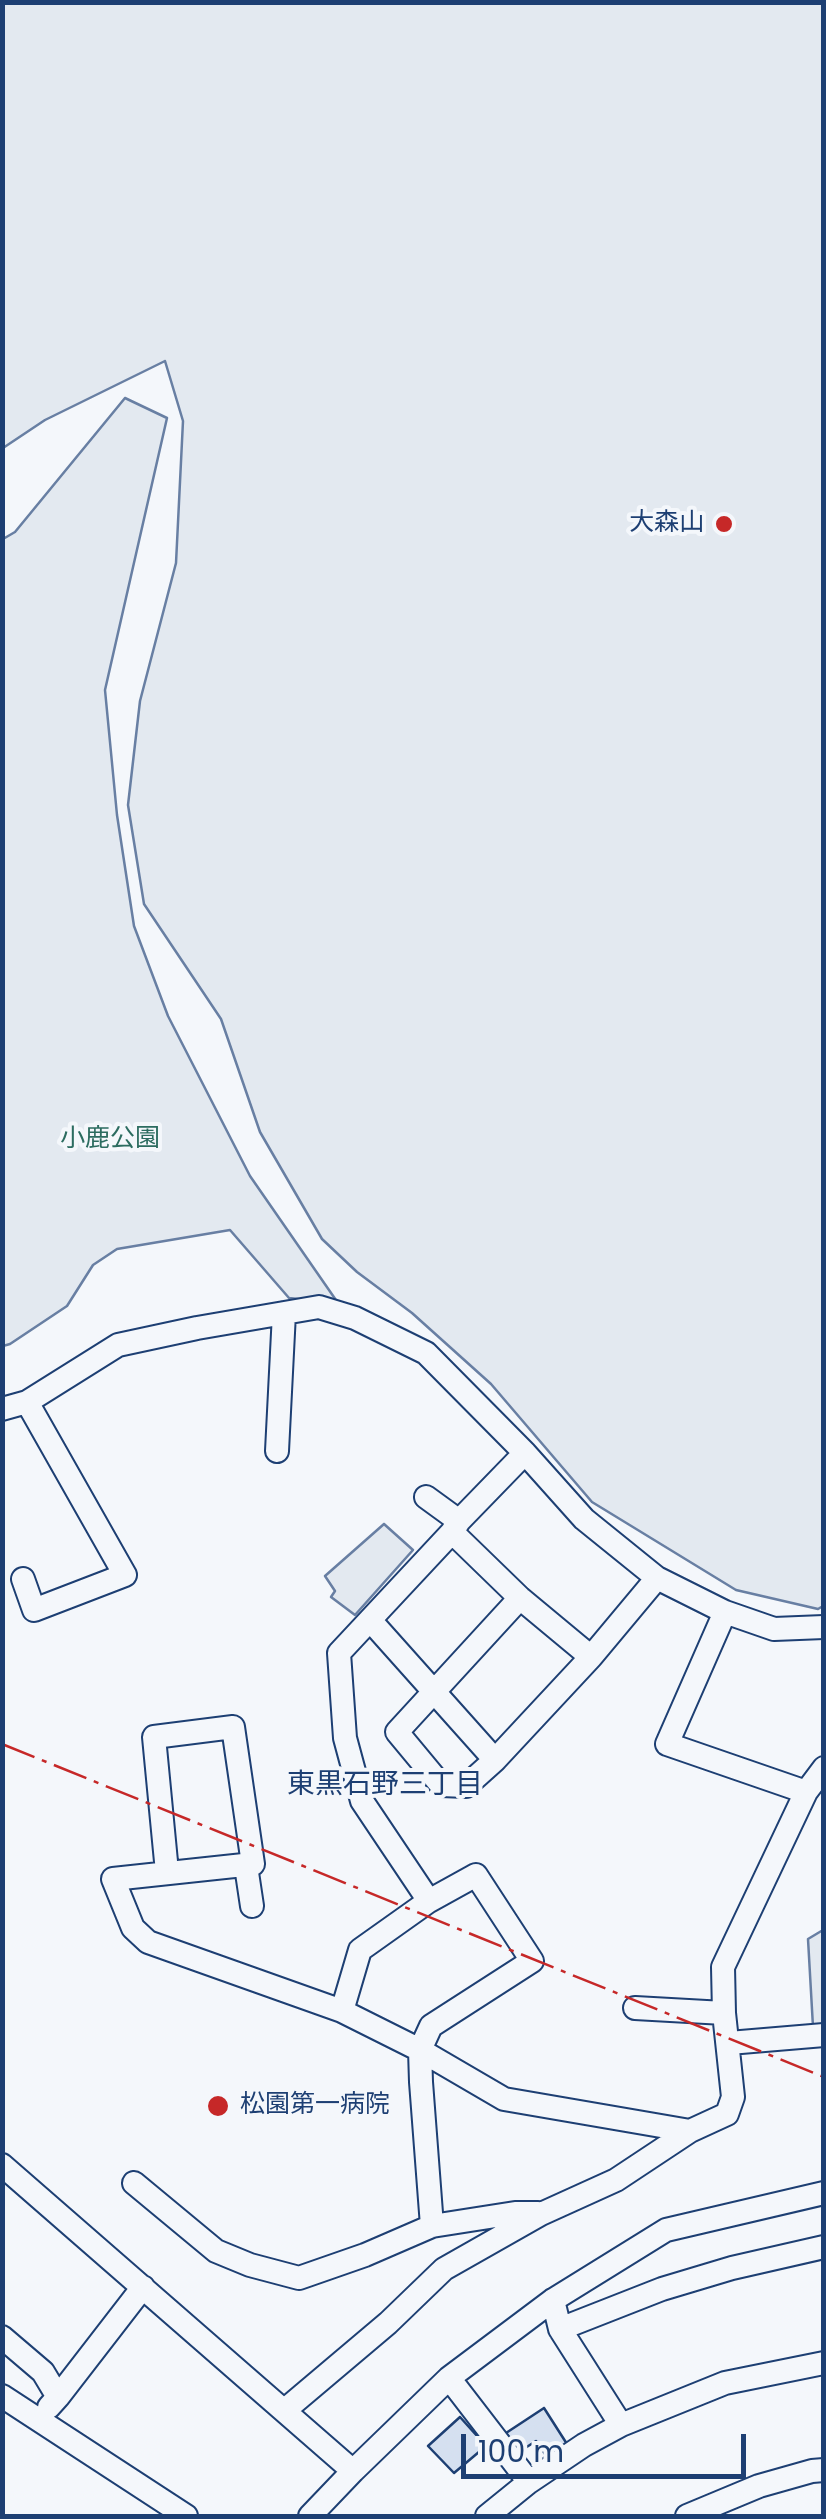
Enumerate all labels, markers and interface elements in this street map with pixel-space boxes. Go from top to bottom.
place label: 大森山 [629,509,704,539]
marker: 大森山 [713,513,735,535]
park label: 小鹿公園 [60,1125,160,1155]
district label: 東黒石野三丁目 [287,1769,483,1803]
place label: 松園第一病院 [240,2091,390,2121]
marker: 松園第一病院 [205,2093,231,2119]
scale bar [466,2414,751,2476]
text: 100 m [478,2430,564,2473]

